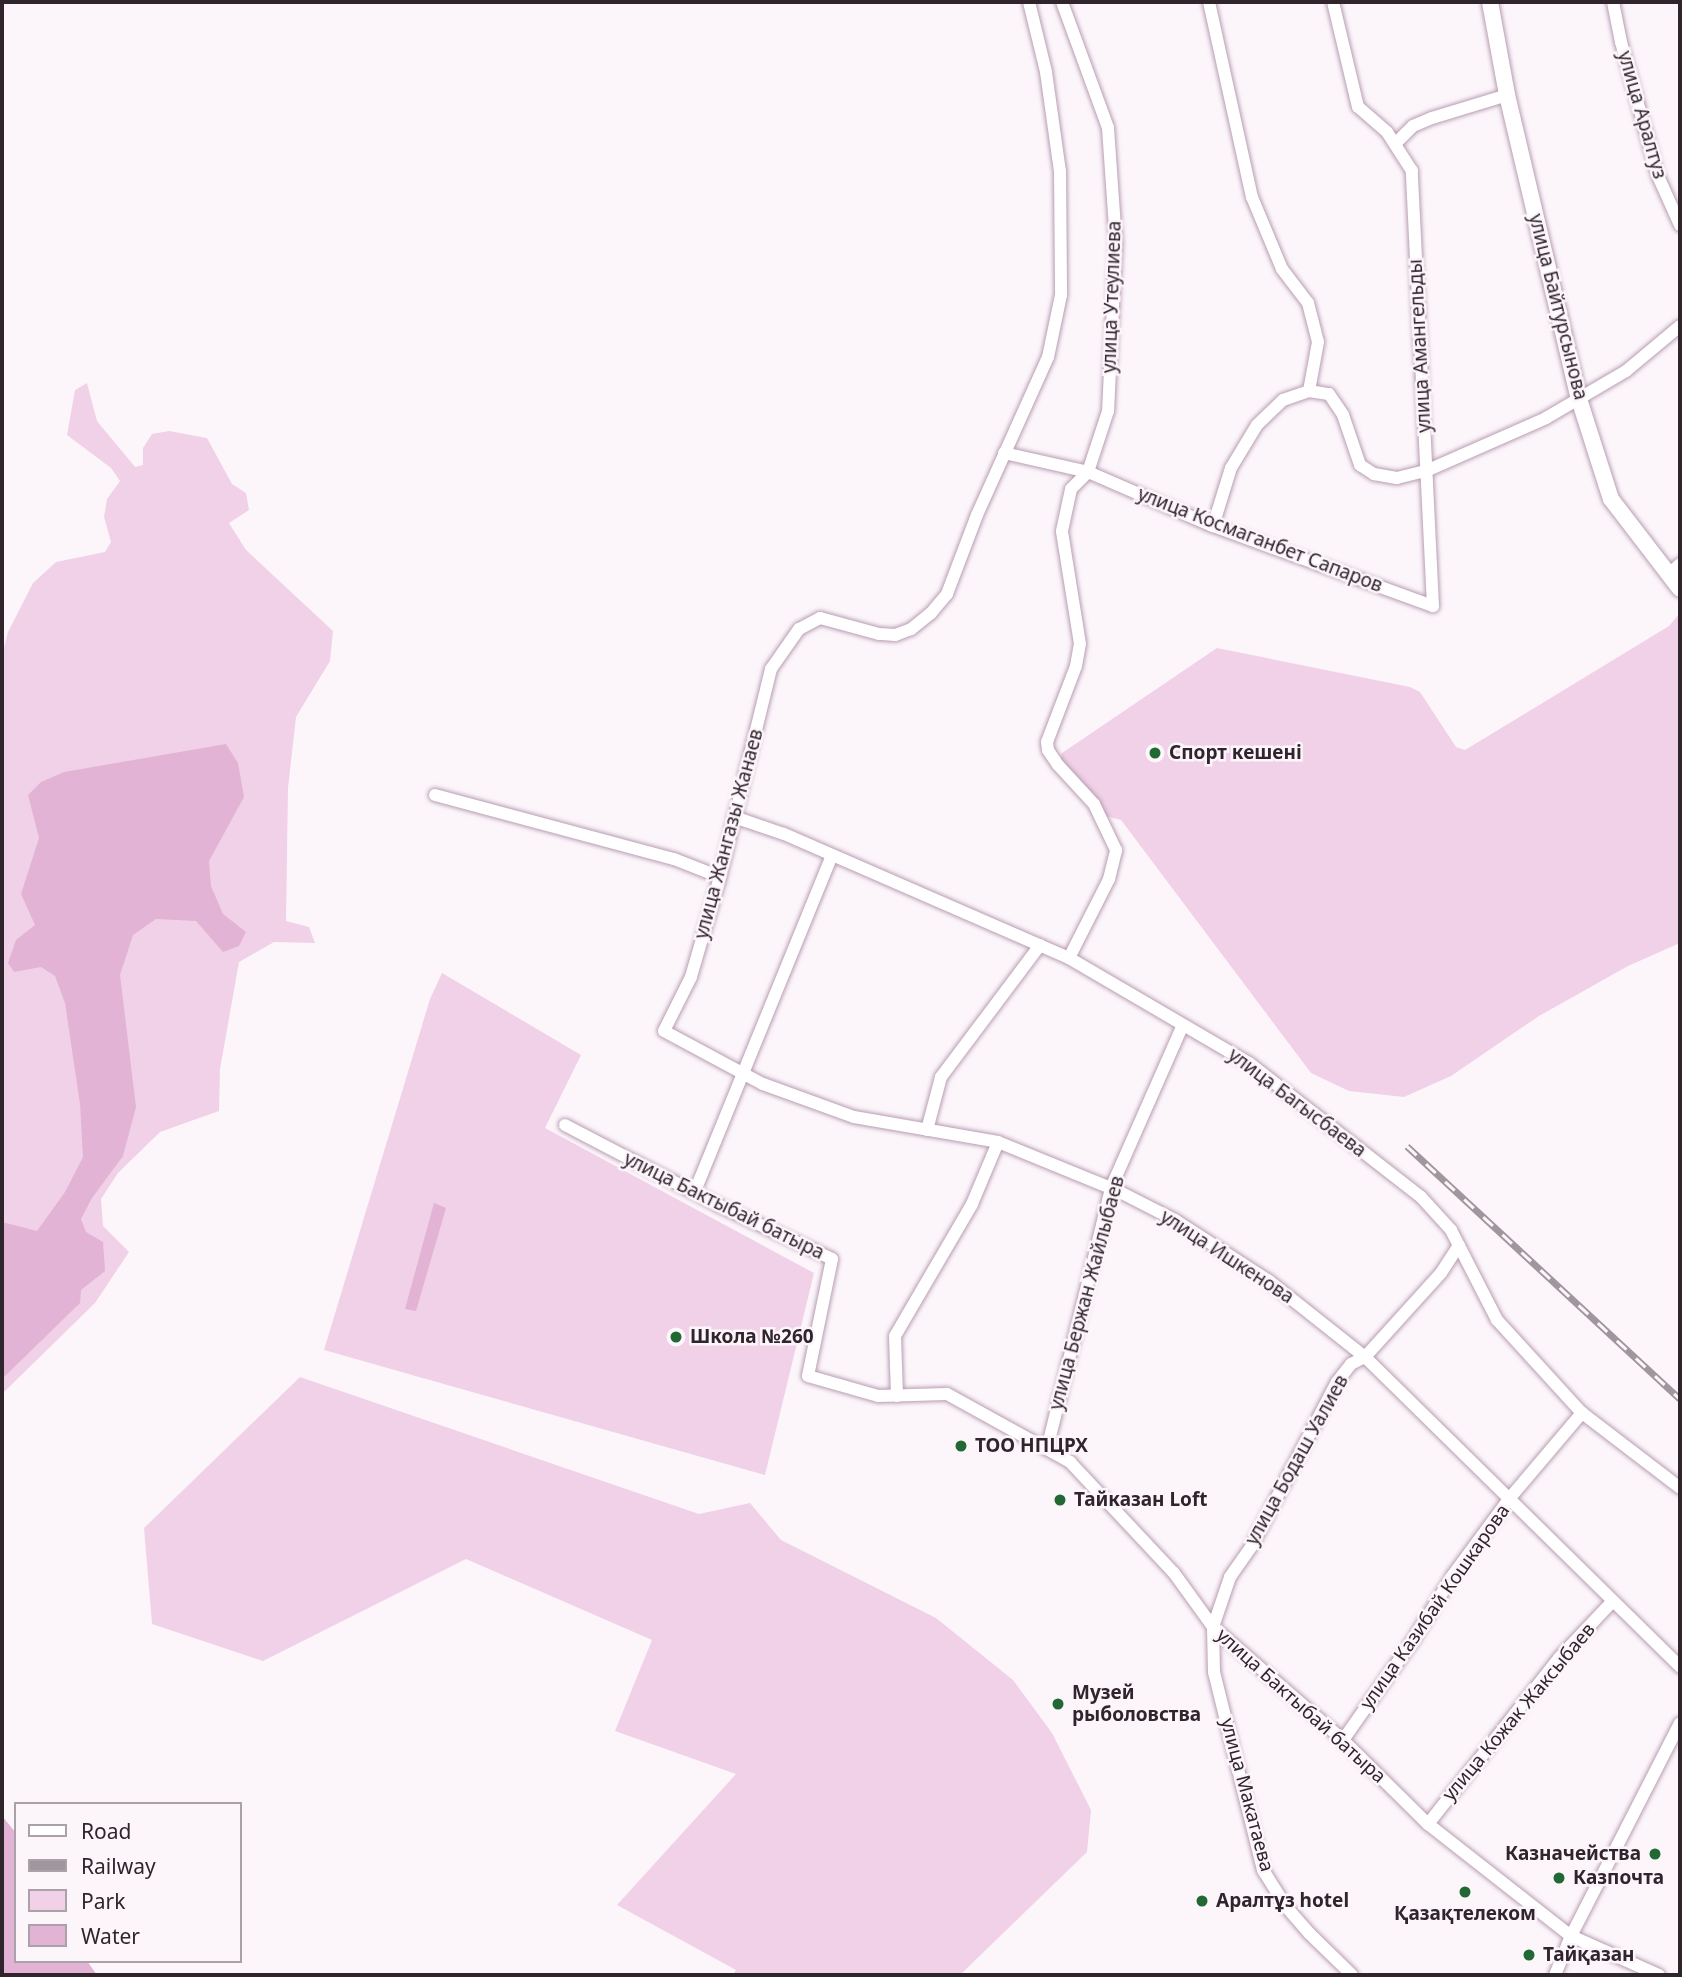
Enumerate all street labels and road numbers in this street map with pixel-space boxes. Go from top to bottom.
street label: улица Аралтуз [1613,48,1671,182]
street label: улица Байтурсынова [1524,212,1592,402]
street label: улица Утеулиева [1098,220,1126,374]
street label: улица Амангельды [1404,259,1436,433]
street label: улица Космаганбет Сапаров [1134,483,1386,597]
street label: улица Жангазы Жанаев [690,726,768,942]
street label: улица Багысбаева [1224,1044,1370,1162]
street label: улица Бактыбай батыра [620,1148,828,1264]
street label: улица Бержан Жайлыбаев [1045,1173,1129,1413]
street label: улица Ишкенова [1156,1205,1298,1309]
street label: улица Бодаш Уалиев [1241,1371,1353,1549]
street label: улица Казибай Кошкарова [1355,1500,1515,1714]
street label: улица Кожак Жаксыбаев [1438,1618,1600,1806]
street label: улица Бактыбай батыра [1212,1624,1390,1788]
street label: улица Макатаева [1216,1716,1278,1874]

